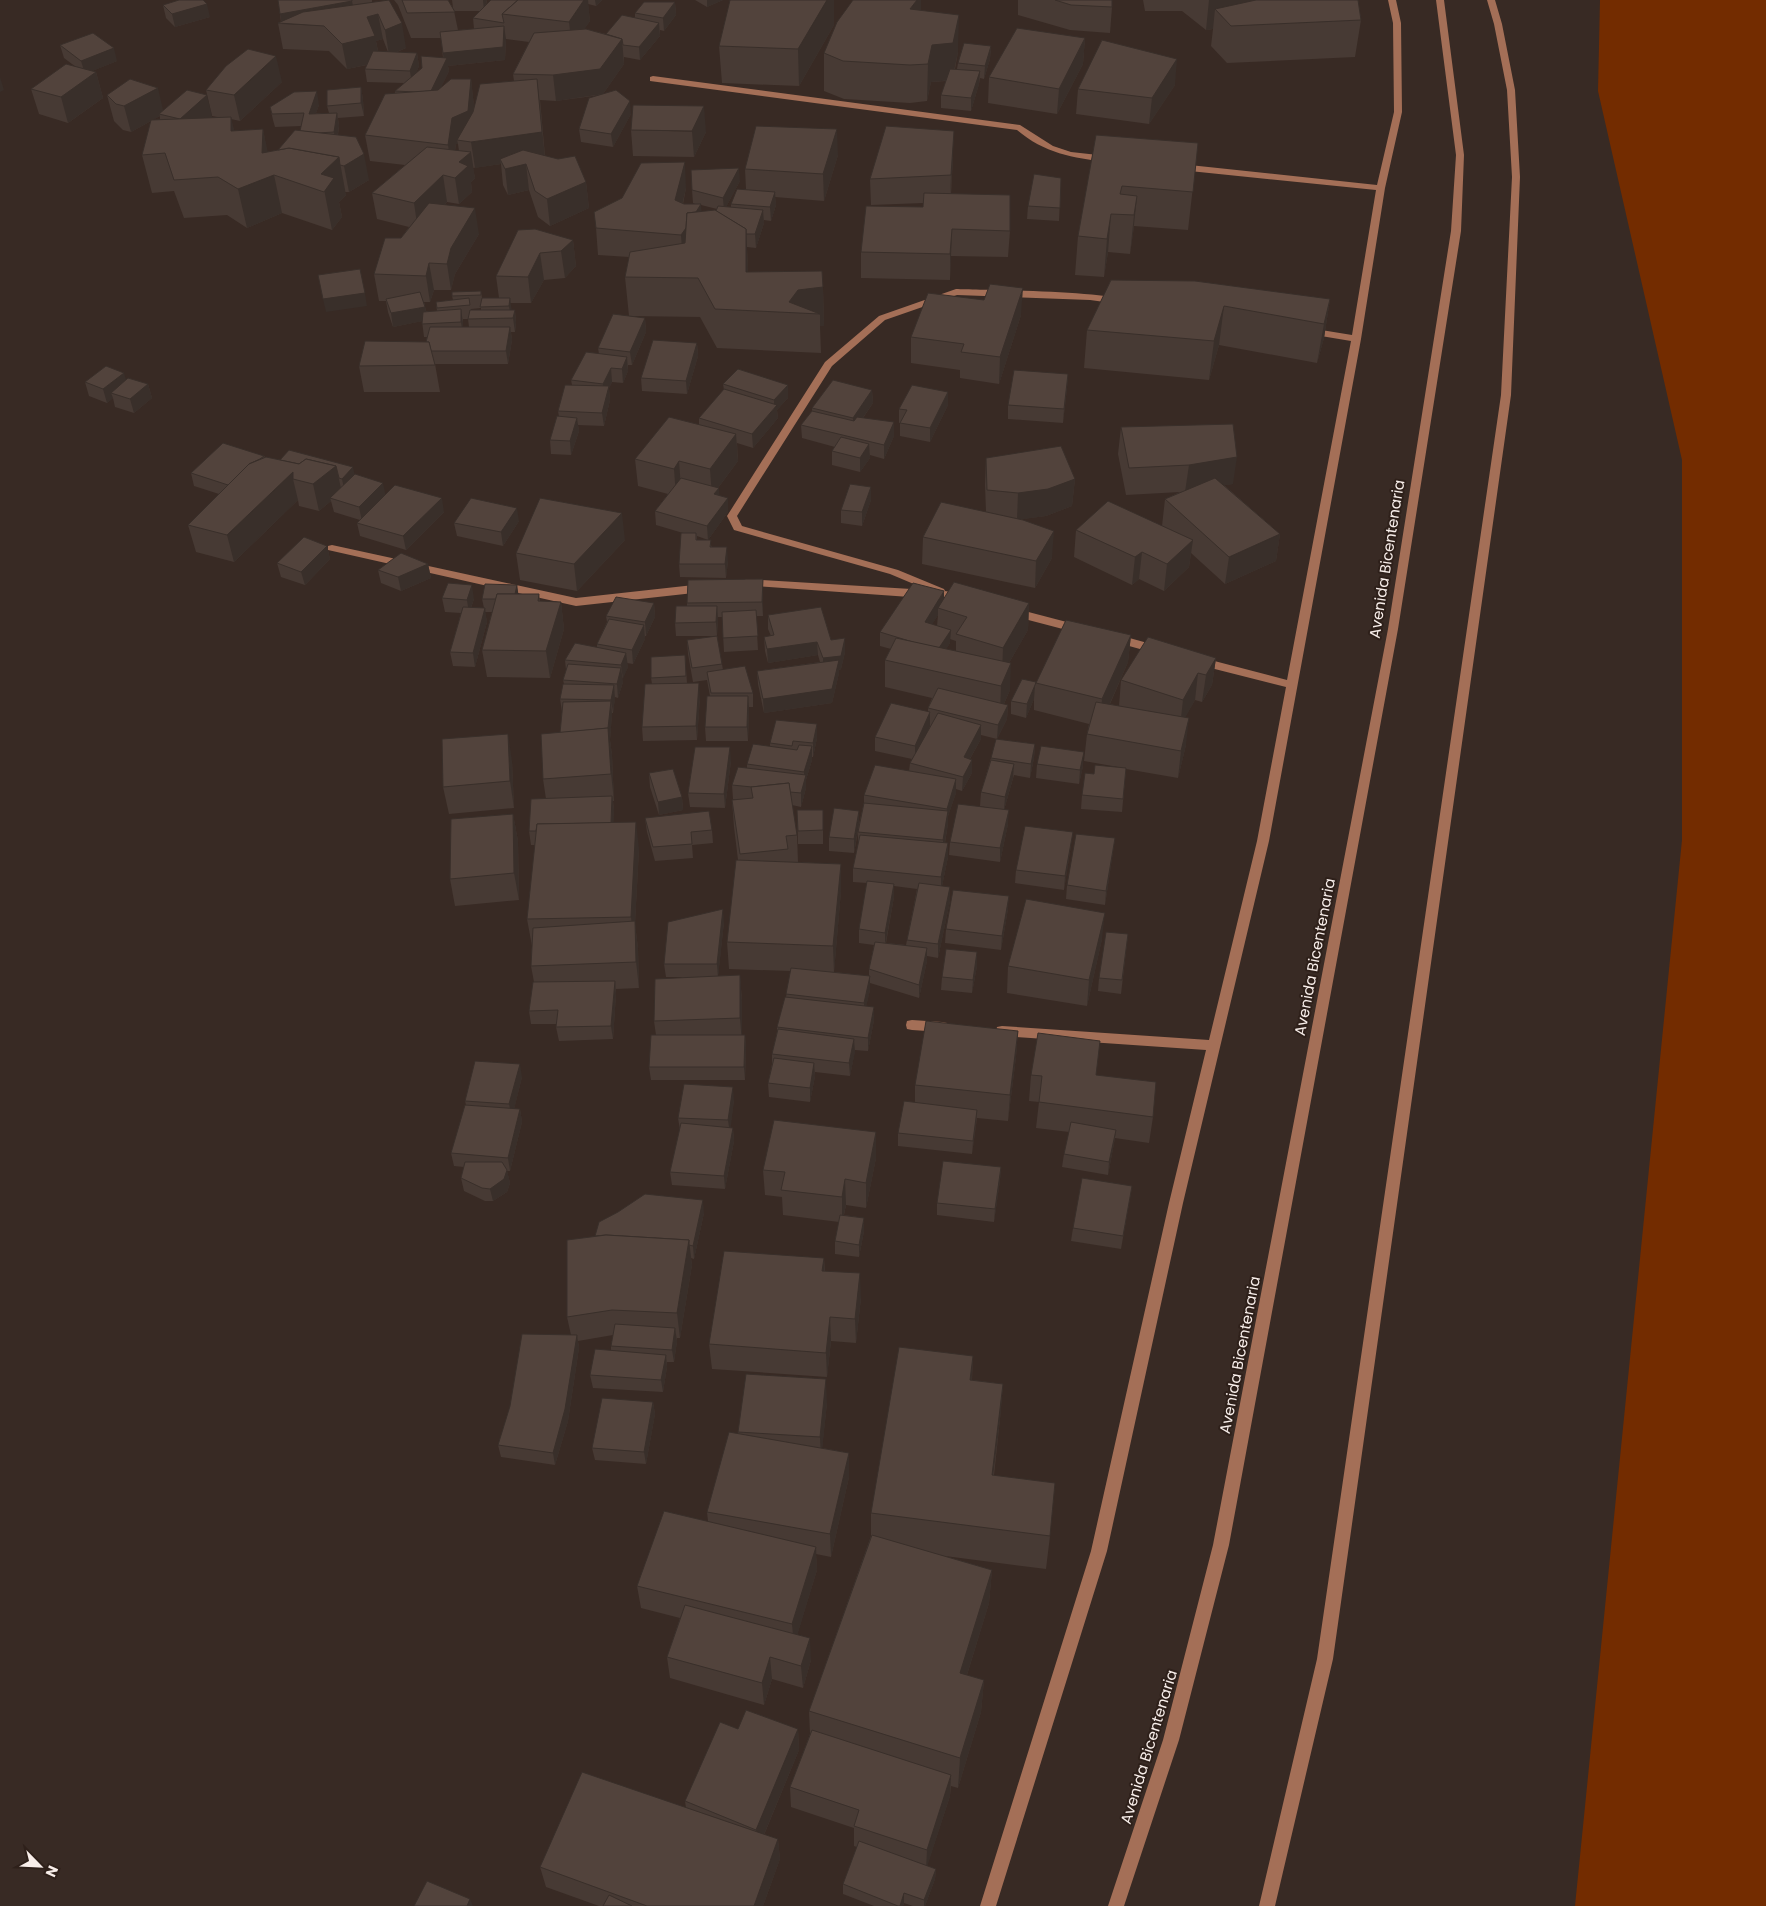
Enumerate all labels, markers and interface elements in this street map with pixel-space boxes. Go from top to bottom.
street label: Avenida Bicentenaria [1364,478,1409,640]
street label: Avenida Bicentenaria [1289,876,1340,1038]
street label: Avenida Bicentenaria [1214,1274,1265,1436]
street label: Avenida Bicentenaria [1115,1667,1182,1827]
north arrow [15,1841,65,1891]
text: N [41,1862,63,1880]

